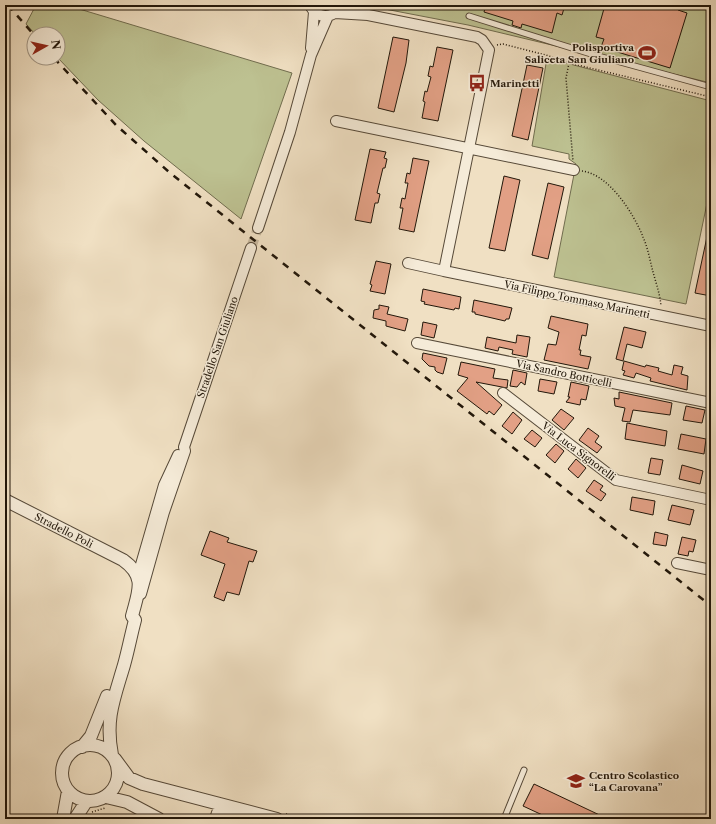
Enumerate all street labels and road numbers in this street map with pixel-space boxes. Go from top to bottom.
street label: Via Filippo Tommaso Marinetti [502,277,651,321]
street label: Stradello San Giuliano [194,295,241,400]
street label: Via Sandro Botticelli [514,357,613,390]
street label: Via Luca Signorelli [538,419,618,483]
street label: Stradello Poli [32,510,95,551]

